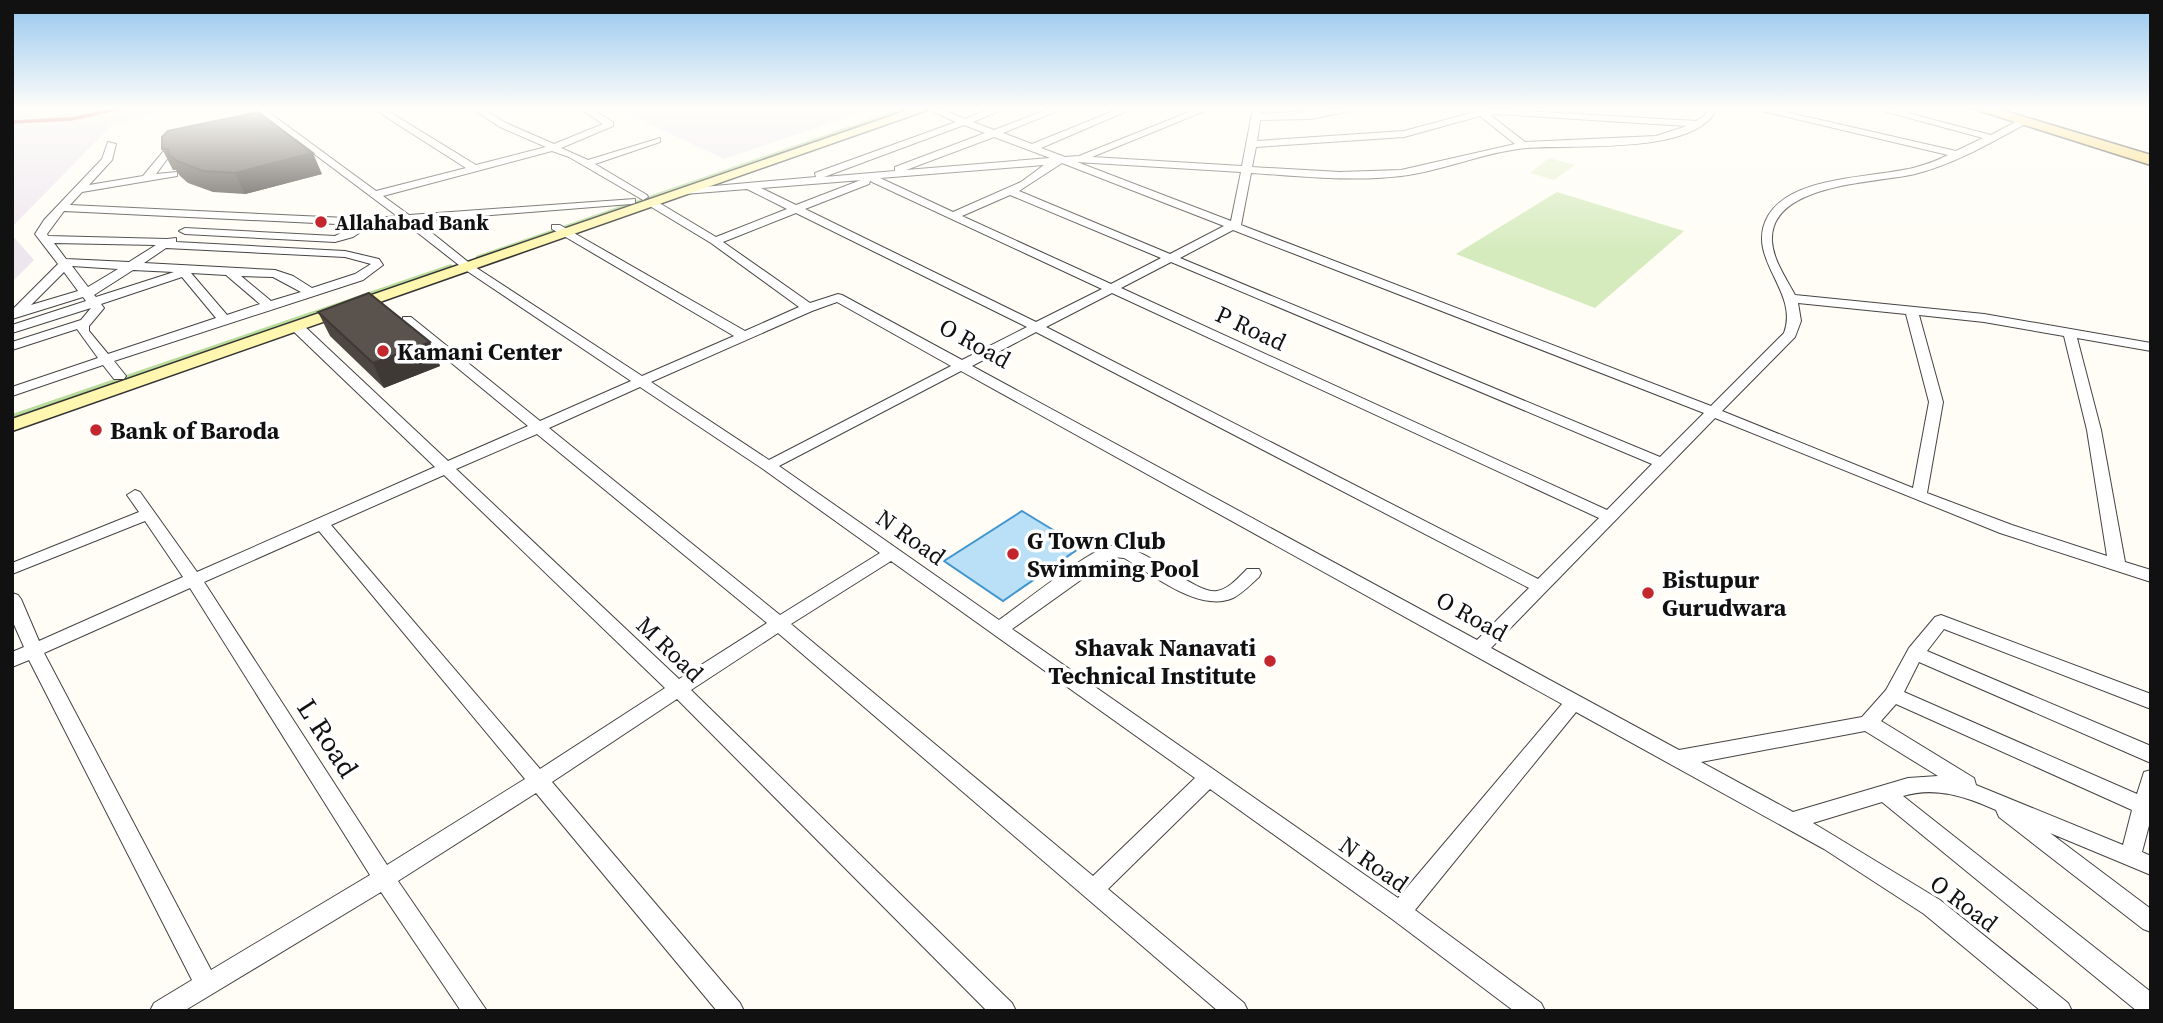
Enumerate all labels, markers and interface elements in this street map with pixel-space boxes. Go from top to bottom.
place label: Allahabad Bank [335,208,489,237]
marker: Allahabad Bank [313,214,329,230]
street label: P Road [1210,297,1292,359]
street label: O Road [933,310,1017,376]
place label: Kamani Center [397,335,563,368]
marker: Kamani Center [375,343,391,359]
place label: Bank of Baroda [110,414,280,447]
marker: Bank of Baroda [88,422,104,438]
street label: N Road [870,501,953,573]
place label: G Town Club Swimming Pool [1027,524,1200,585]
marker: G Town Club Swimming Pool [1005,546,1021,562]
place label: Bistupur Gurudwara [1662,563,1787,624]
street label: O Road [1430,583,1514,649]
marker: Bistupur Gurudwara [1640,585,1656,601]
street label: M Road [629,609,711,689]
place label: Shavak Nanavati Technical Institute [1048,631,1256,692]
marker: Shavak Nanavati Technical Institute [1262,653,1278,669]
street label: L Road [288,691,368,785]
street label: N Road [1333,828,1416,900]
street label: O Road [1923,867,2005,940]

